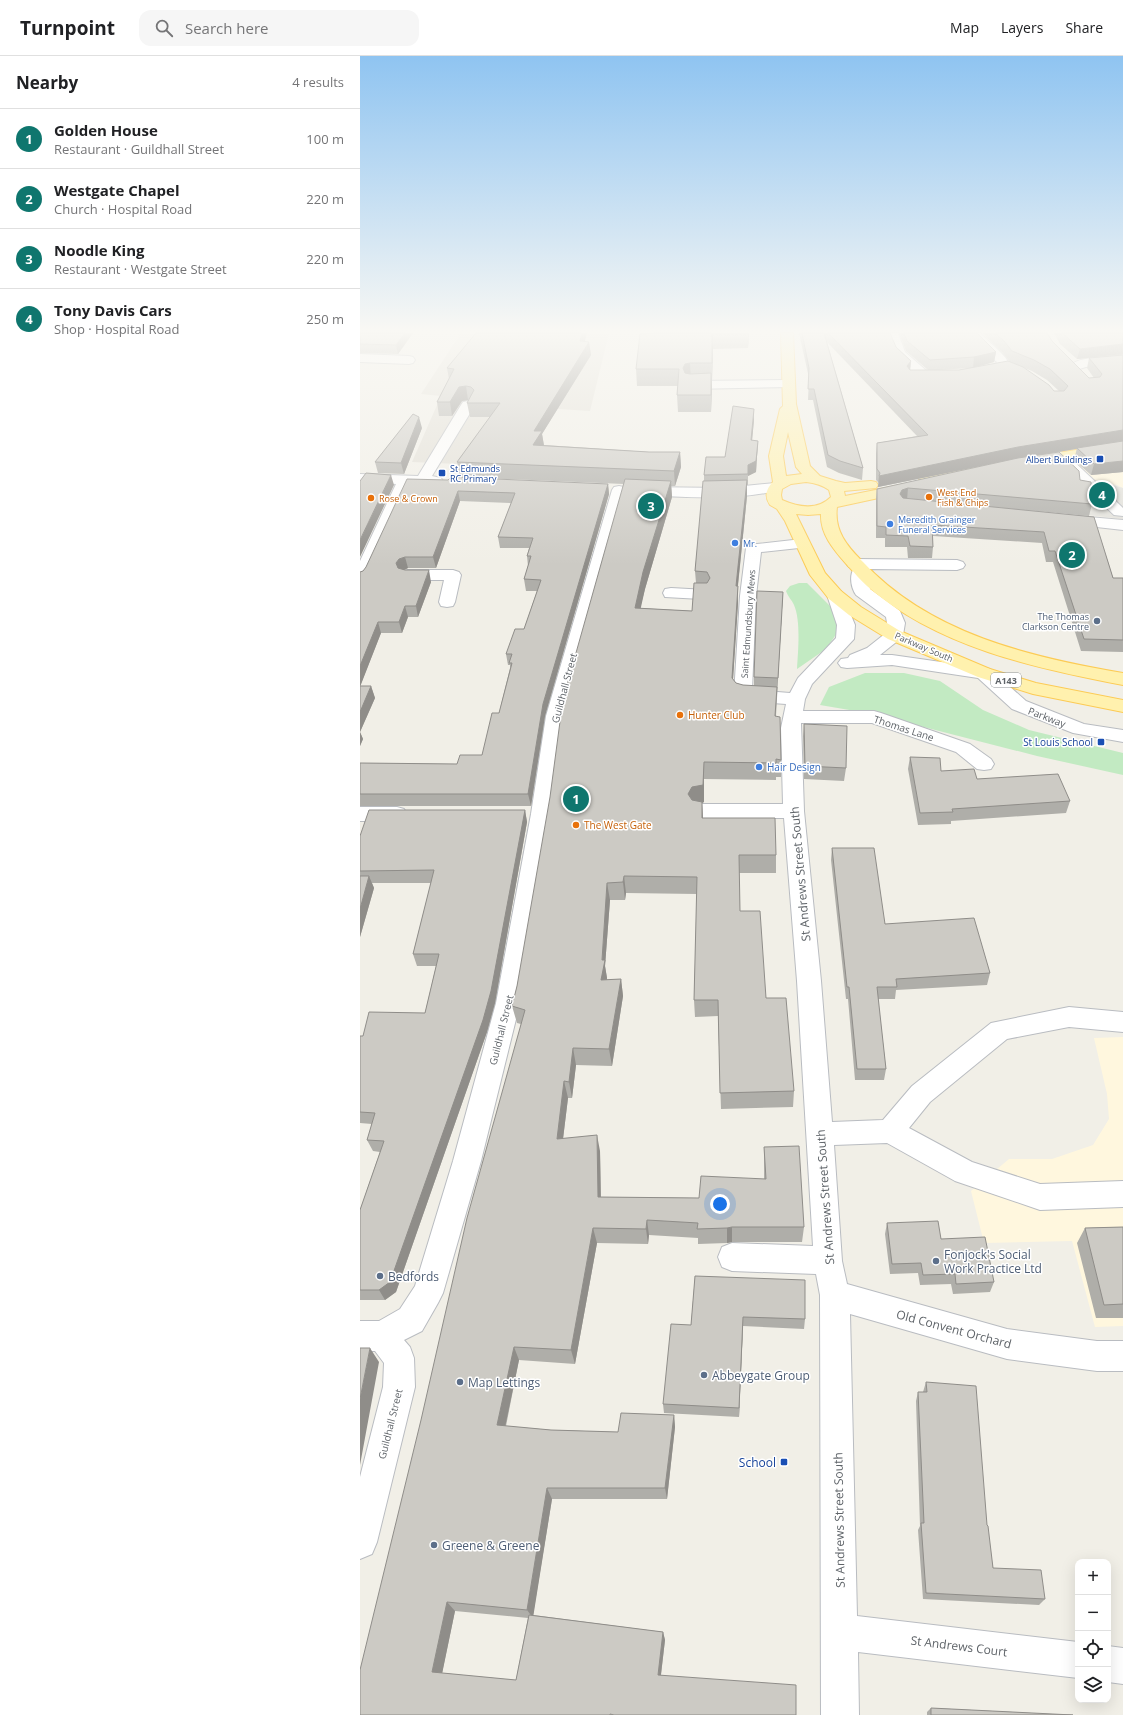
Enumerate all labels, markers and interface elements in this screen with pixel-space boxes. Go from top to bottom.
search box [139,10,419,46]
text: Turnpoint [20,15,115,41]
icon: search [153,17,175,39]
text: Search here [185,18,269,38]
text: Map [950,18,979,37]
text: Layers [1001,18,1043,37]
text: Share [1065,18,1103,37]
text: Nearby [16,71,78,94]
text: 4 results [292,73,344,91]
text: Golden House [54,120,158,140]
text: 1 [25,130,33,148]
text: 100 m [306,130,344,148]
text: Restaurant · Guildhall Street [54,140,224,158]
text: Westgate Chapel [54,180,180,200]
text: 2 [25,190,33,208]
text: 220 m [306,190,344,208]
text: Church · Hospital Road [54,200,192,218]
text: Noodle King [54,240,144,260]
text: 3 [25,250,33,268]
text: 220 m [306,250,344,268]
text: Restaurant · Westgate Street [54,260,227,278]
text: Tony Davis Cars [54,300,172,320]
text: 4 [25,310,33,328]
text: 250 m [306,310,344,328]
text: Shop · Hospital Road [54,320,179,338]
place label: Albert Buildings [1026,453,1092,466]
marker: Albert Buildings [1095,454,1105,464]
place label: St Edmunds RC Primary [450,462,500,485]
marker: St Edmunds RC Primary [437,468,447,478]
pin: 4 [1089,480,1115,510]
place label: West End Fish & Chips [937,486,988,509]
pin: 3 [638,491,664,521]
place label: Rose & Crown [379,492,438,505]
marker: West End Fish & Chips [924,492,934,502]
marker: Rose & Crown [366,493,376,503]
place label: Meredith Grainger Funeral Services [898,513,976,536]
marker: Meredith Grainger Funeral Services [885,519,895,529]
place label: Mr. [743,537,757,550]
marker: Mr. [730,538,740,548]
pin: 2 [1059,540,1085,570]
street label: Saint Edmundsbury Mews [738,569,758,679]
place label: The Thomas Clarkson Centre [1022,610,1089,633]
marker: The Thomas Clarkson Centre [1092,616,1102,626]
street label: Parkway South [893,629,955,665]
street label: Guildhall Street [548,651,580,725]
road number: A143 [991,673,1021,687]
street label: Parkway [1026,703,1069,731]
place label: Hunter Club [688,708,745,722]
marker: Hunter Club [675,710,685,720]
street label: Thomas Lane [872,712,936,744]
place label: St Louis School [1023,735,1093,749]
marker: St Louis School [1096,737,1106,747]
place label: Hair Design [767,760,821,774]
marker: Hair Design [754,762,764,772]
pin: 1 [563,784,589,814]
street label: St Andrews Street South [786,806,814,942]
place label: The West Gate [584,818,652,832]
marker: The West Gate [571,820,581,830]
street label: Guildhall Street [486,993,517,1067]
street label: St Andrews Street South [812,1129,838,1265]
your location [710,1194,730,1214]
place label: Fonjock's Social Work Practice Ltd [944,1246,1042,1277]
marker: Fonjock's Social Work Practice Ltd [931,1256,941,1266]
place label: Bedfords [388,1268,439,1285]
marker: Bedfords [375,1271,385,1281]
street label: Old Convent Orchard [894,1305,1014,1353]
place label: Abbeygate Group [712,1367,810,1384]
marker: Abbeygate Group [699,1370,709,1380]
place label: Map Lettings [468,1374,540,1391]
marker: Map Lettings [455,1377,465,1387]
street label: Guildhall Street [375,1387,406,1461]
street label: St Andrews Street South [829,1452,849,1588]
place label: School [739,1454,776,1471]
marker: School [779,1457,789,1467]
place label: Greene & Greene [442,1537,540,1554]
marker: Greene & Greene [429,1540,439,1550]
map controls [1075,1559,1111,1703]
button: + [1075,1559,1111,1595]
button: − [1075,1595,1111,1631]
button: locate [1075,1631,1111,1667]
street label: St Andrews Court [910,1632,1008,1660]
button: layers [1075,1667,1111,1703]

